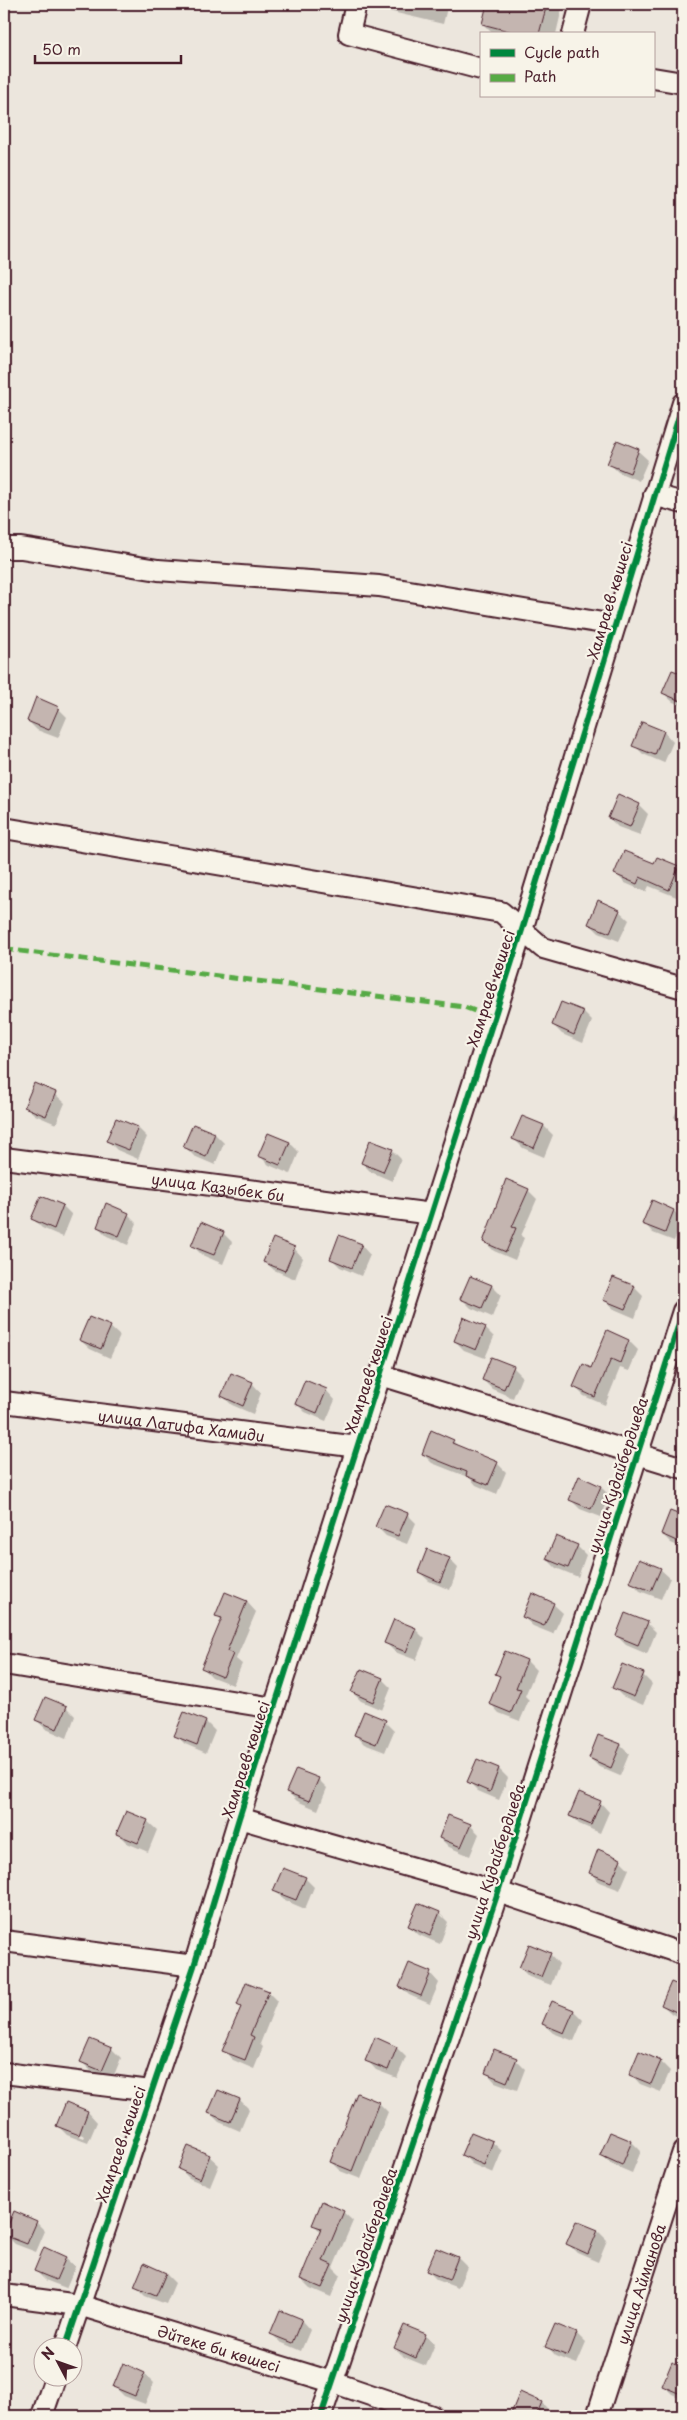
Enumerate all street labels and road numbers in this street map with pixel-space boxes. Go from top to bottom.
street label: Хамраев көшесі [580,538,638,662]
street label: Хамраев көшесі [460,926,520,1050]
street label: улица Казыбек би [150,1166,286,1206]
street label: Хамраев көшесі [338,1312,398,1436]
street label: улица Кудайбердиева [581,1393,653,1556]
street label: улица Латифа Хамиди [97,1403,266,1447]
street label: Хамраев көшесі [215,1697,275,1821]
street label: улица Кудайбердиева [458,1779,530,1942]
street label: Хамраев көшесі [89,2083,151,2205]
street label: улица Кудайбердиева [328,2164,403,2326]
street label: улица Айманова [610,2220,671,2347]
street label: Әйтеке би көшесі [155,2318,283,2377]

